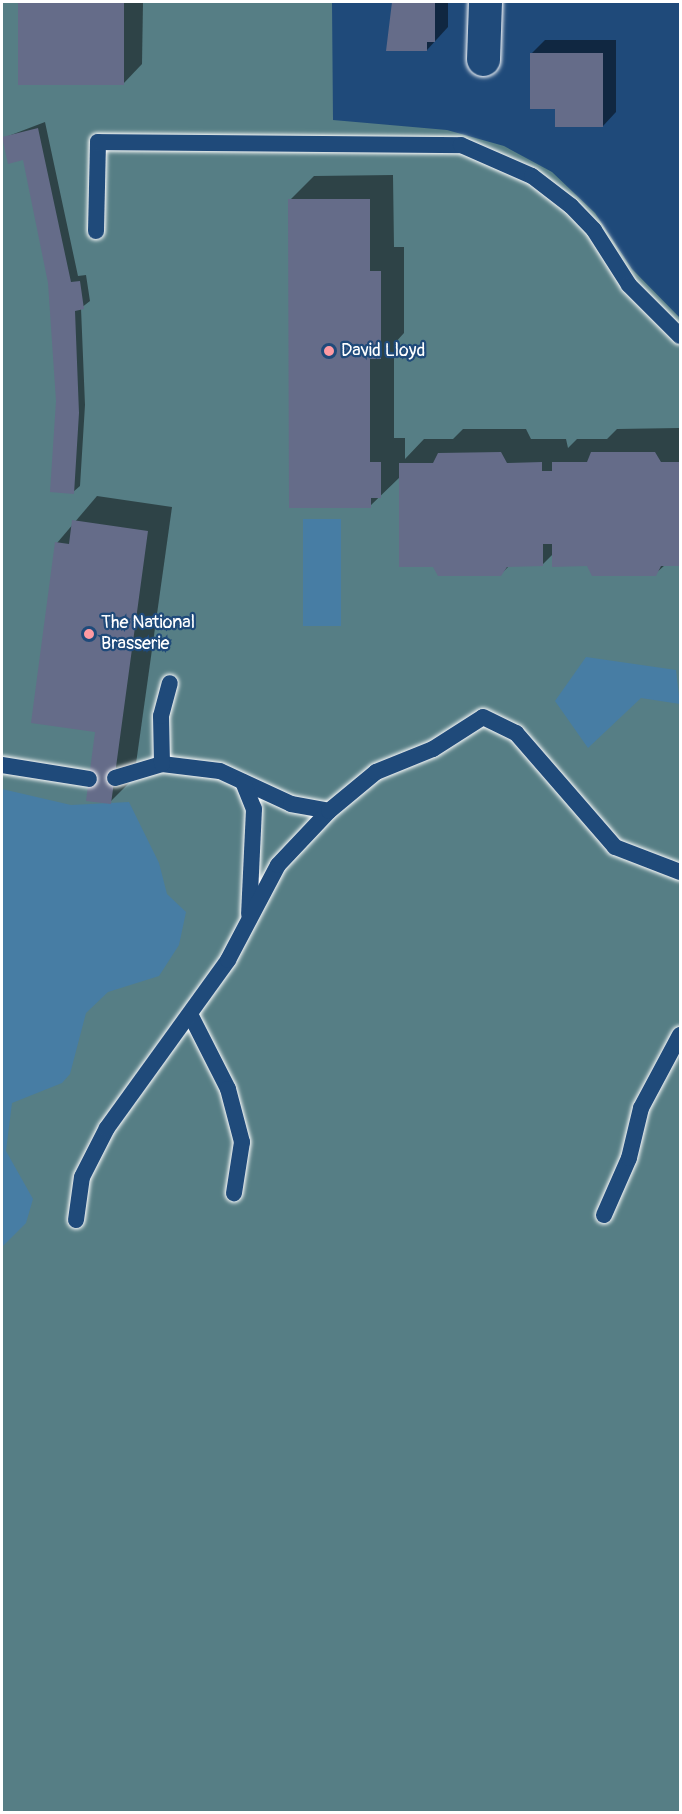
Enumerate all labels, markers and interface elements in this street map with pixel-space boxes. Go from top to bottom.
place label: David Lloyd [341,340,425,362]
marker: David Lloyd [322,344,336,358]
place label: The National Brasserie [101,613,195,656]
marker: The National Brasserie [82,627,96,641]

